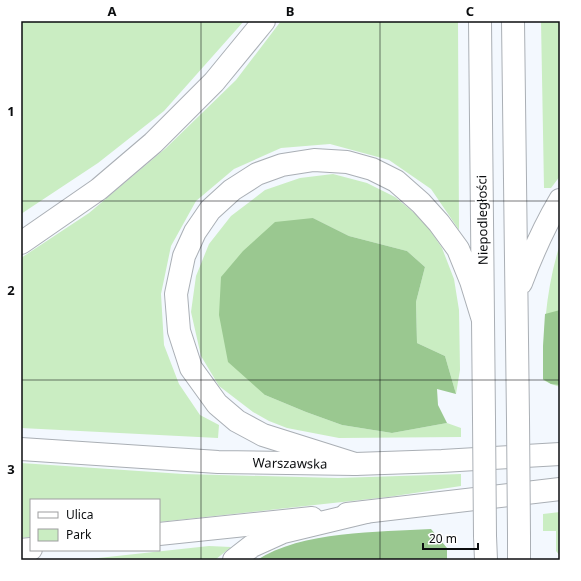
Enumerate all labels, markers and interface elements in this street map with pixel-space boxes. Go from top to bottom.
text: A [108,2,117,20]
text: B [286,2,294,20]
text: C [466,2,474,20]
text: 1 [7,102,15,120]
street label: Niepodległości [472,175,492,265]
text: 2 [7,281,15,299]
street label: Warszawska [252,453,328,473]
text: 3 [7,460,15,478]
legend [30,499,160,551]
text: Ulica [66,506,93,523]
scale bar [423,525,478,551]
text: Park [66,526,92,543]
text: 20 m [429,530,457,547]

